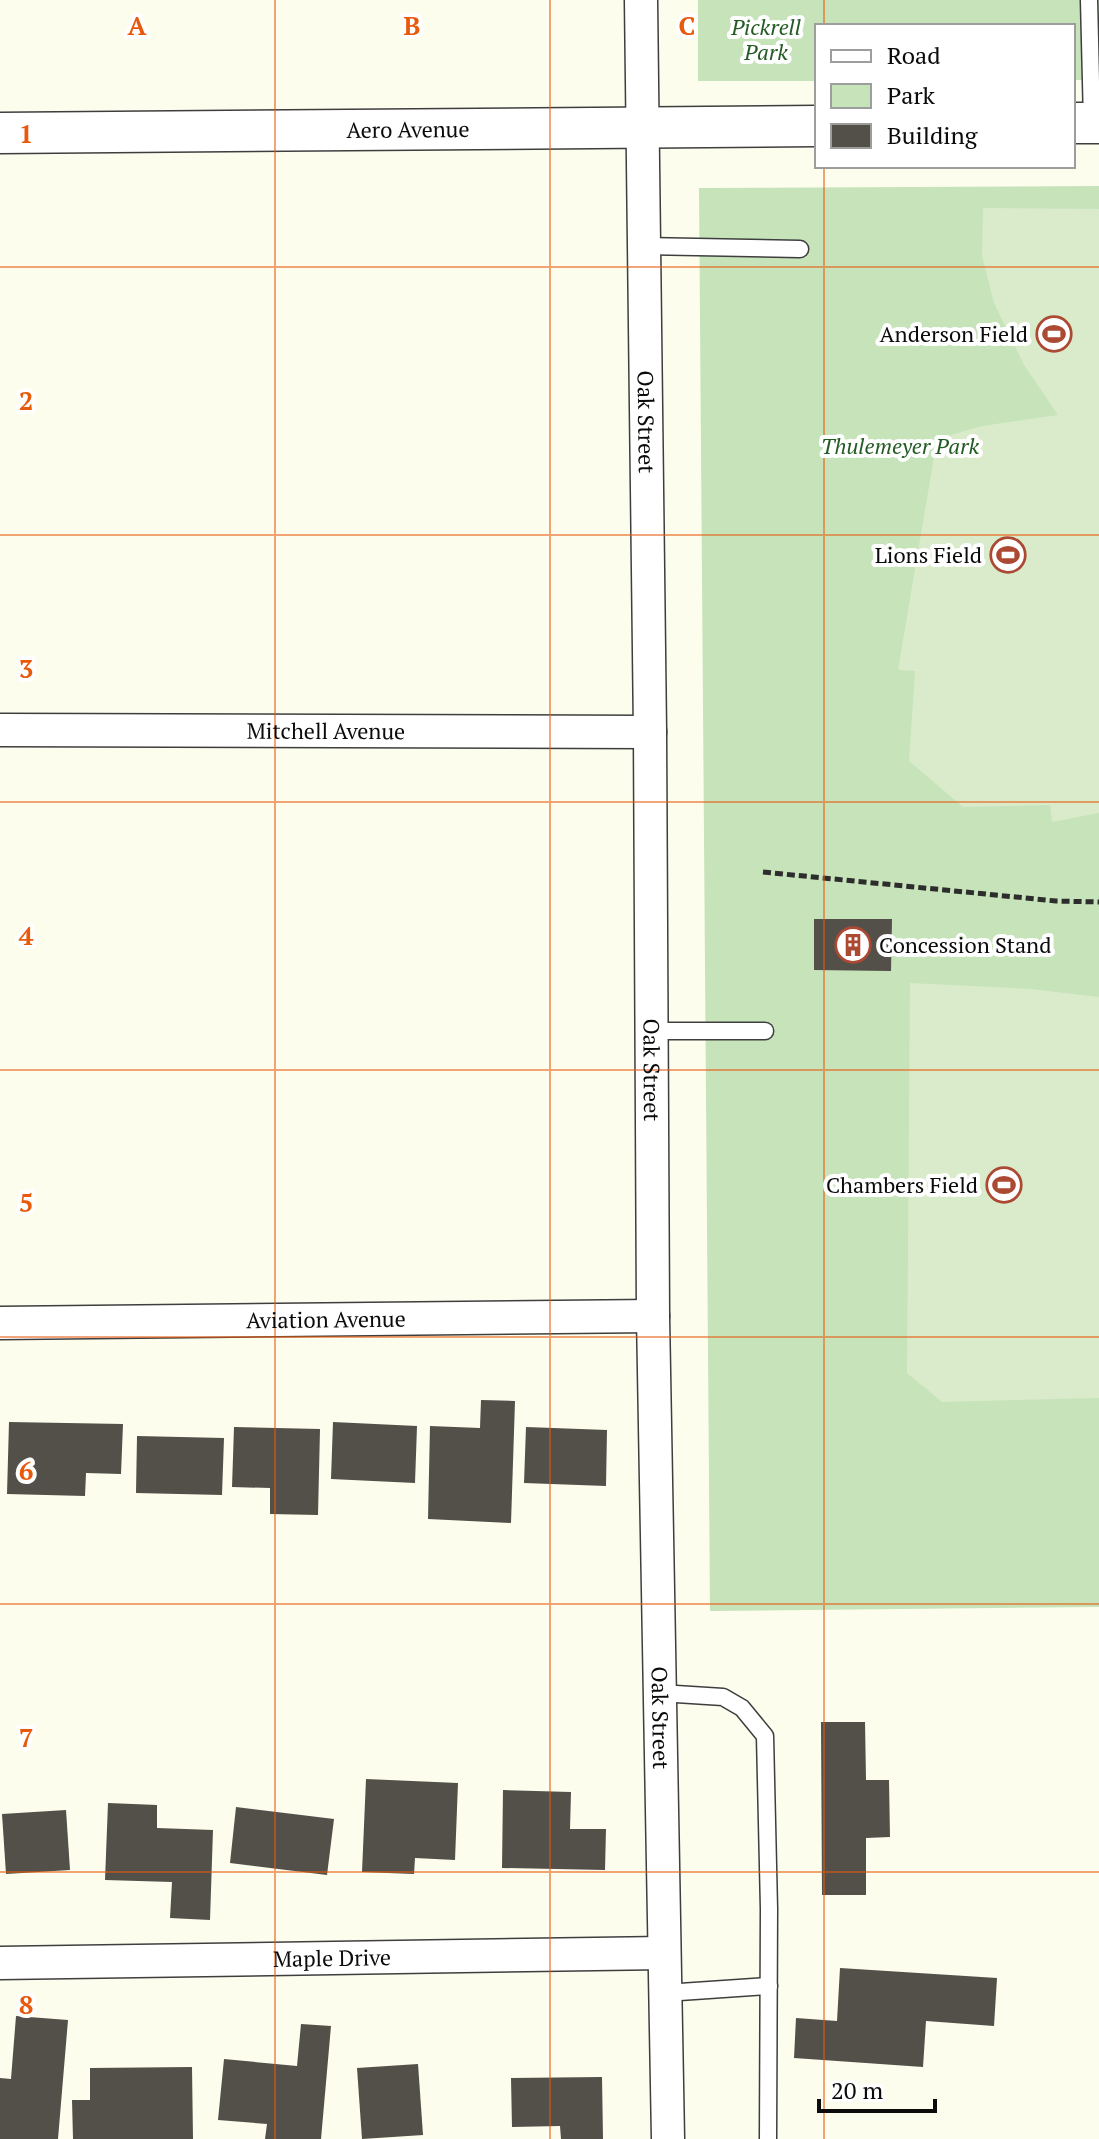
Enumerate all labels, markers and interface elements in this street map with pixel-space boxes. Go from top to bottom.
text: A [128,8,147,42]
text: B [404,8,420,42]
text: C [679,8,695,42]
park label: Pickrell Park [730,12,801,66]
legend [815,24,1075,168]
text: Road [887,39,941,71]
text: Park [887,79,936,111]
street label: Aero Avenue [346,114,470,144]
text: 1 [19,116,33,150]
text: Building [887,119,978,151]
sports icon: Anderson Field [1035,315,1073,353]
place label: Anderson Field [880,319,1028,348]
street label: Oak Street [632,370,662,474]
text: 2 [19,383,33,417]
park label: Thulemeyer Park [821,431,979,460]
sports icon: Lions Field [989,536,1027,574]
place label: Lions Field [875,540,982,569]
text: 3 [19,651,33,685]
street label: Mitchell Avenue [247,716,405,745]
text: 4 [19,918,34,952]
building icon: Concession Stand [834,926,872,964]
place label: Concession Stand [879,930,1051,959]
street label: Oak Street [637,1018,667,1121]
sports icon: Chambers Field [985,1166,1023,1204]
place label: Chambers Field [826,1170,978,1199]
text: 5 [19,1185,33,1219]
street label: Aviation Avenue [246,1304,406,1334]
text: 6 [19,1453,33,1487]
street label: Oak Street [645,1666,676,1770]
text: 7 [19,1720,33,1754]
street label: Maple Drive [273,1942,391,1973]
text: 8 [19,1987,33,2021]
scale bar [819,2063,935,2113]
text: 20 m [831,2074,883,2106]

